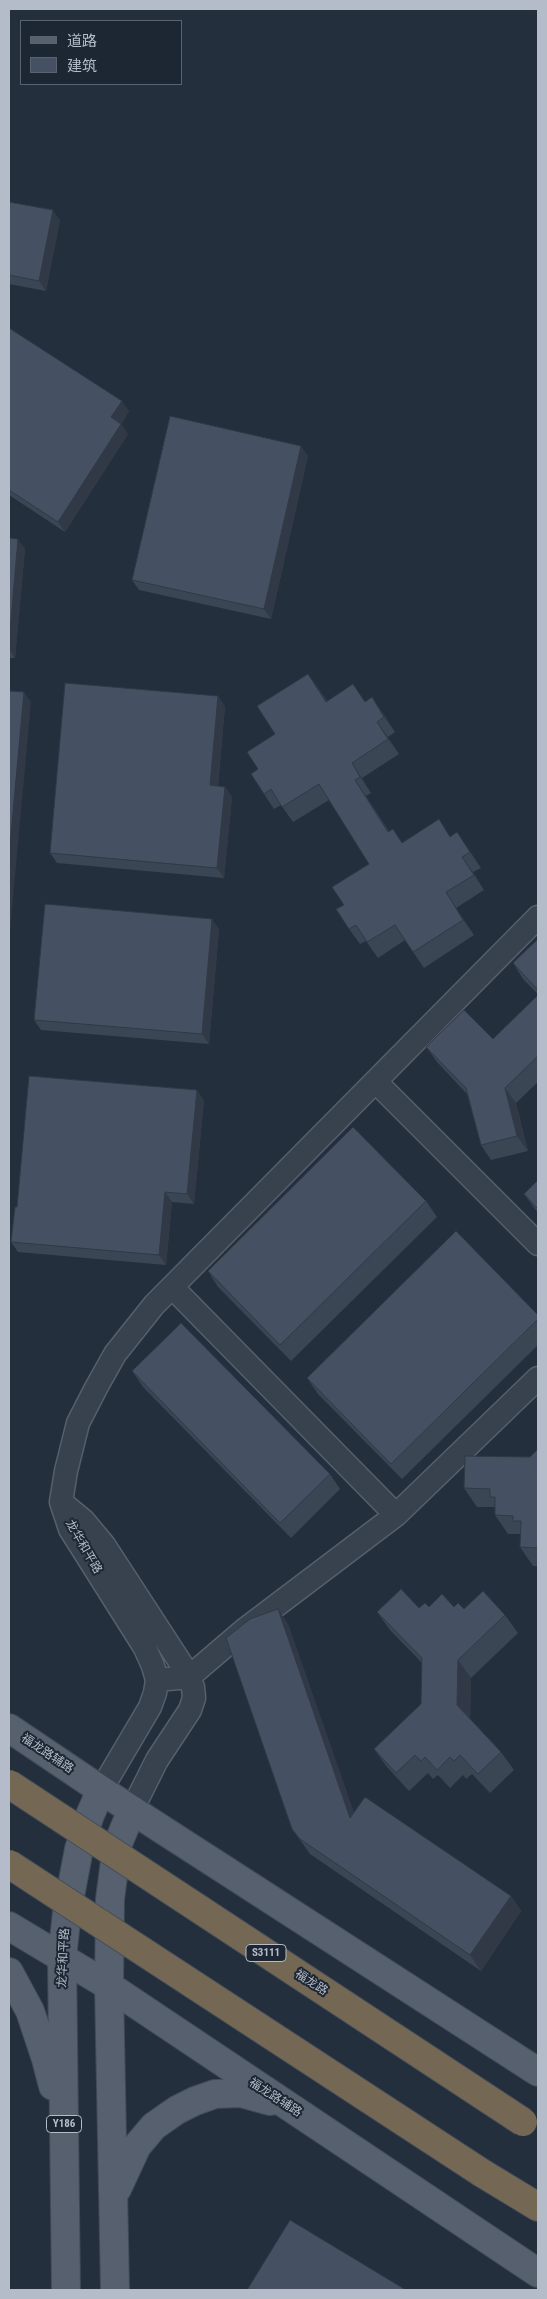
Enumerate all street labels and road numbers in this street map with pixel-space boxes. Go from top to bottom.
street label: 龙华和平路 [62,1517,104,1577]
street label: 福龙路辅路 [18,1731,76,1777]
street label: 龙华和平路 [55,1928,73,1988]
road number: S3111 [246,1945,286,1962]
street label: 福龙路 [292,1967,330,1999]
street label: 福龙路辅路 [246,2076,304,2120]
road number: Y186 [46,2116,82,2132]

